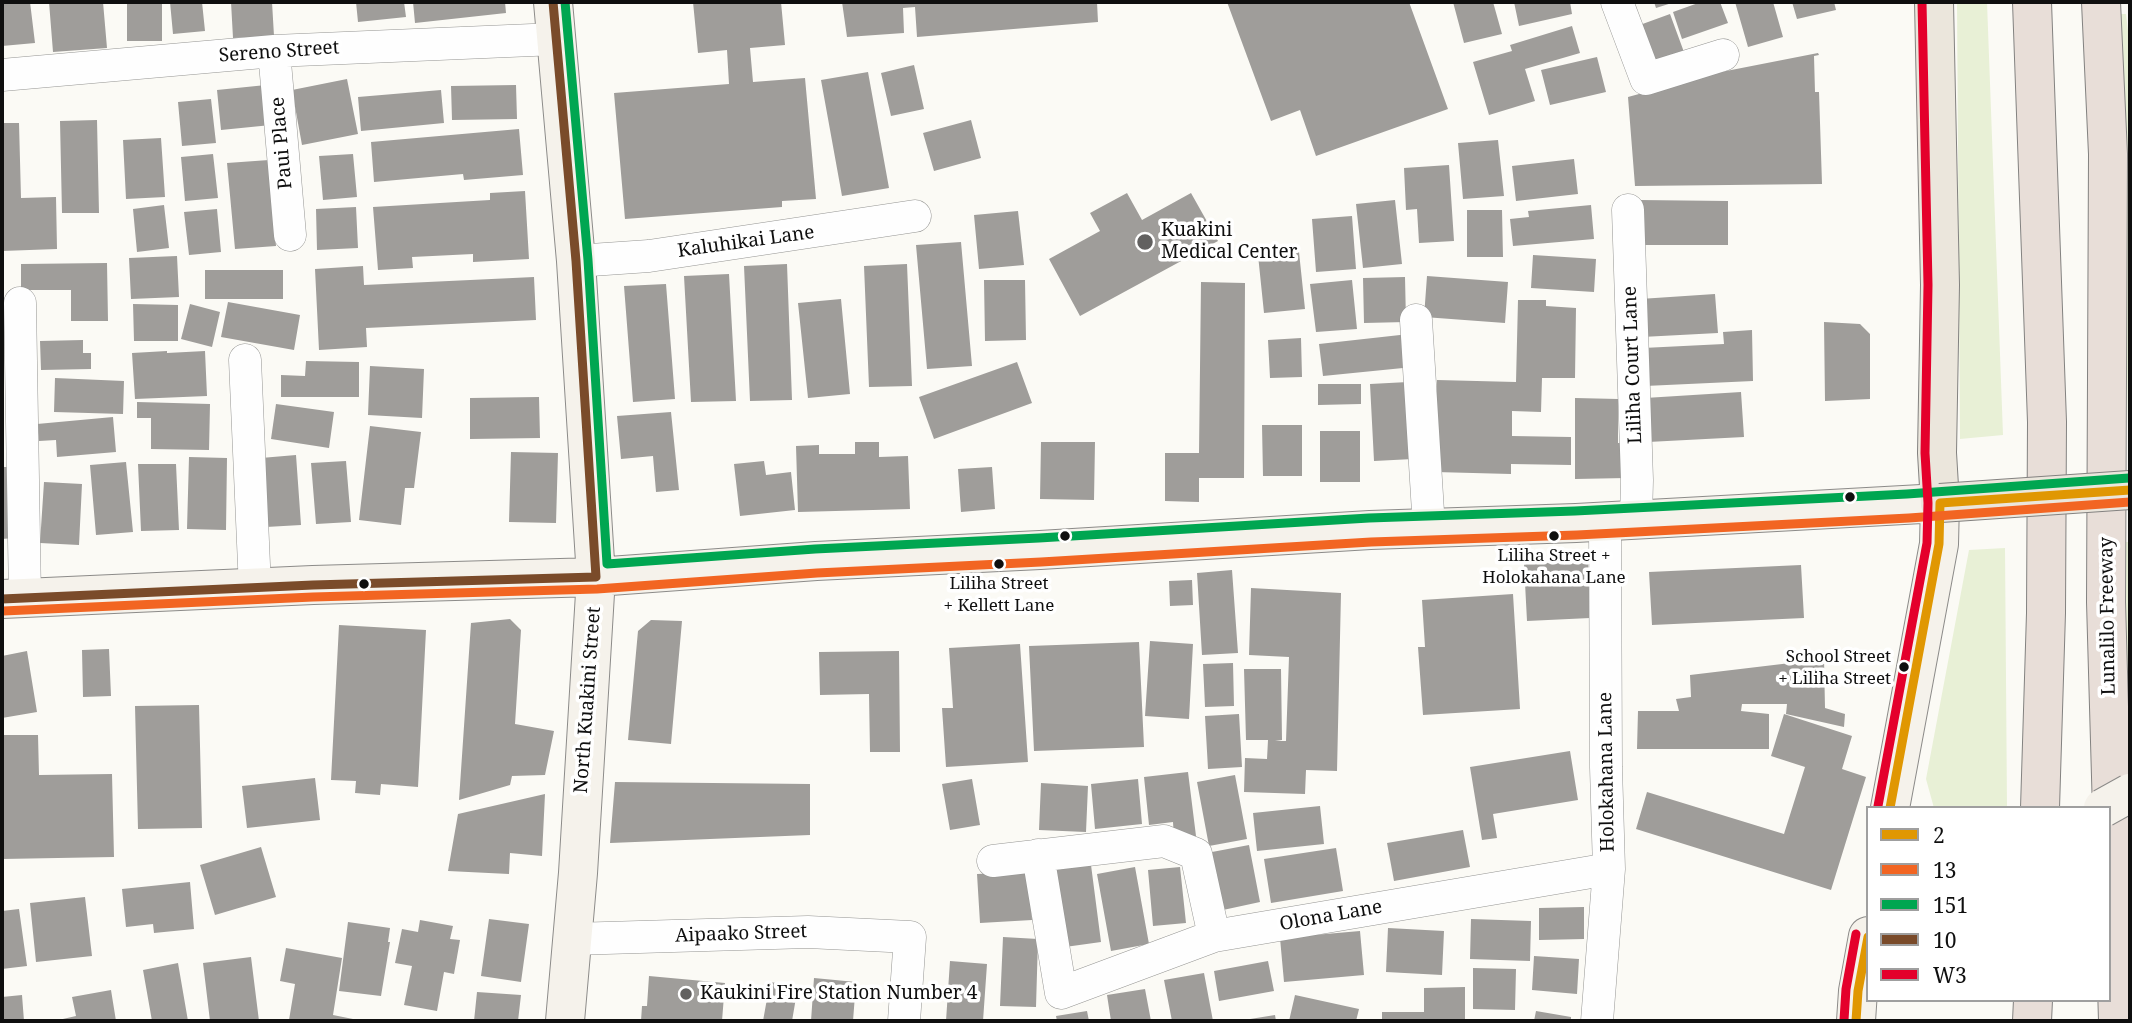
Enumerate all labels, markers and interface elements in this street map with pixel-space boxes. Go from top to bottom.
street label: Sereno Street [218,36,340,68]
street label: Paui Place [267,96,297,190]
place label: Kuakini Medical Center [1161,220,1297,264]
street label: Kaluhikai Lane [676,221,816,263]
marker: Kuakini Medical Center [1135,232,1155,252]
street label: Liliha Court Lane [1619,286,1647,444]
unlabelled marker [1843,490,1857,504]
unlabelled marker [1058,529,1072,543]
marker: Liliha Street + Holokahana Lane [1547,529,1561,543]
street label: Lunalilo Freeway [2095,537,2121,695]
place label: Liliha Street + Holokahana Lane [1482,546,1626,586]
marker: Liliha Street + Kellett Lane [992,557,1006,571]
place label: Liliha Street + Kellett Lane [944,574,1054,614]
unlabelled marker [357,577,371,591]
street label: North Kuakini Street [570,606,606,794]
place label: School Street + Liliha Street [1778,647,1891,687]
marker: School Street + Liliha Street [1897,660,1911,674]
street label: Holokahana Lane [1594,692,1620,852]
legend [1866,806,2111,1002]
text: 2 [1933,821,1945,849]
text: 13 [1933,856,1956,884]
text: 151 [1933,891,1968,919]
street label: Olona Lane [1278,896,1384,936]
street label: Aipaako Street [675,920,807,948]
text: 10 [1933,926,1956,954]
text: W3 [1933,961,1967,989]
place label: Kaukini Fire Station Number 4 [700,983,977,1005]
marker: Kaukini Fire Station Number 4 [678,986,694,1002]

